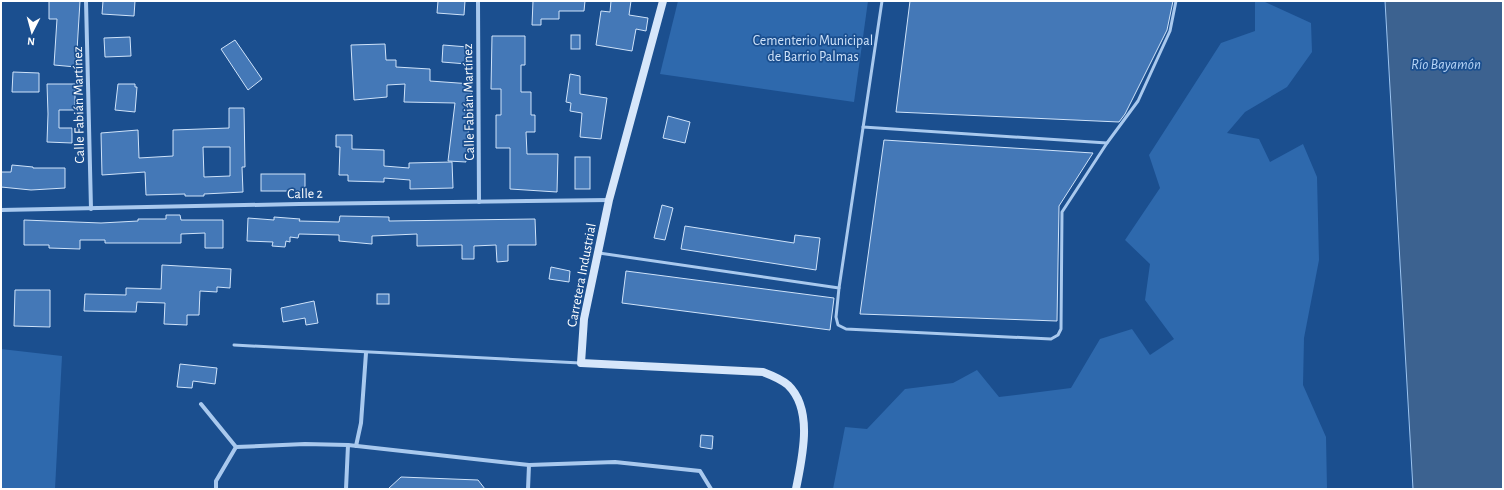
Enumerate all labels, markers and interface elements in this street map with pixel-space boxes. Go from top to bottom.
north arrow [12,12,52,52]
park label: Cementerio Municipal de Barrio Palmas [753,34,873,64]
text: N [27,36,35,47]
street label: Calle Fabián Martínez [461,43,477,161]
street label: Calle Fabián Martínez [71,46,87,164]
water label: Río Bayamón [1411,57,1481,72]
street label: Calle 2 [287,187,323,201]
street label: Carretera Industrial [565,222,599,328]

